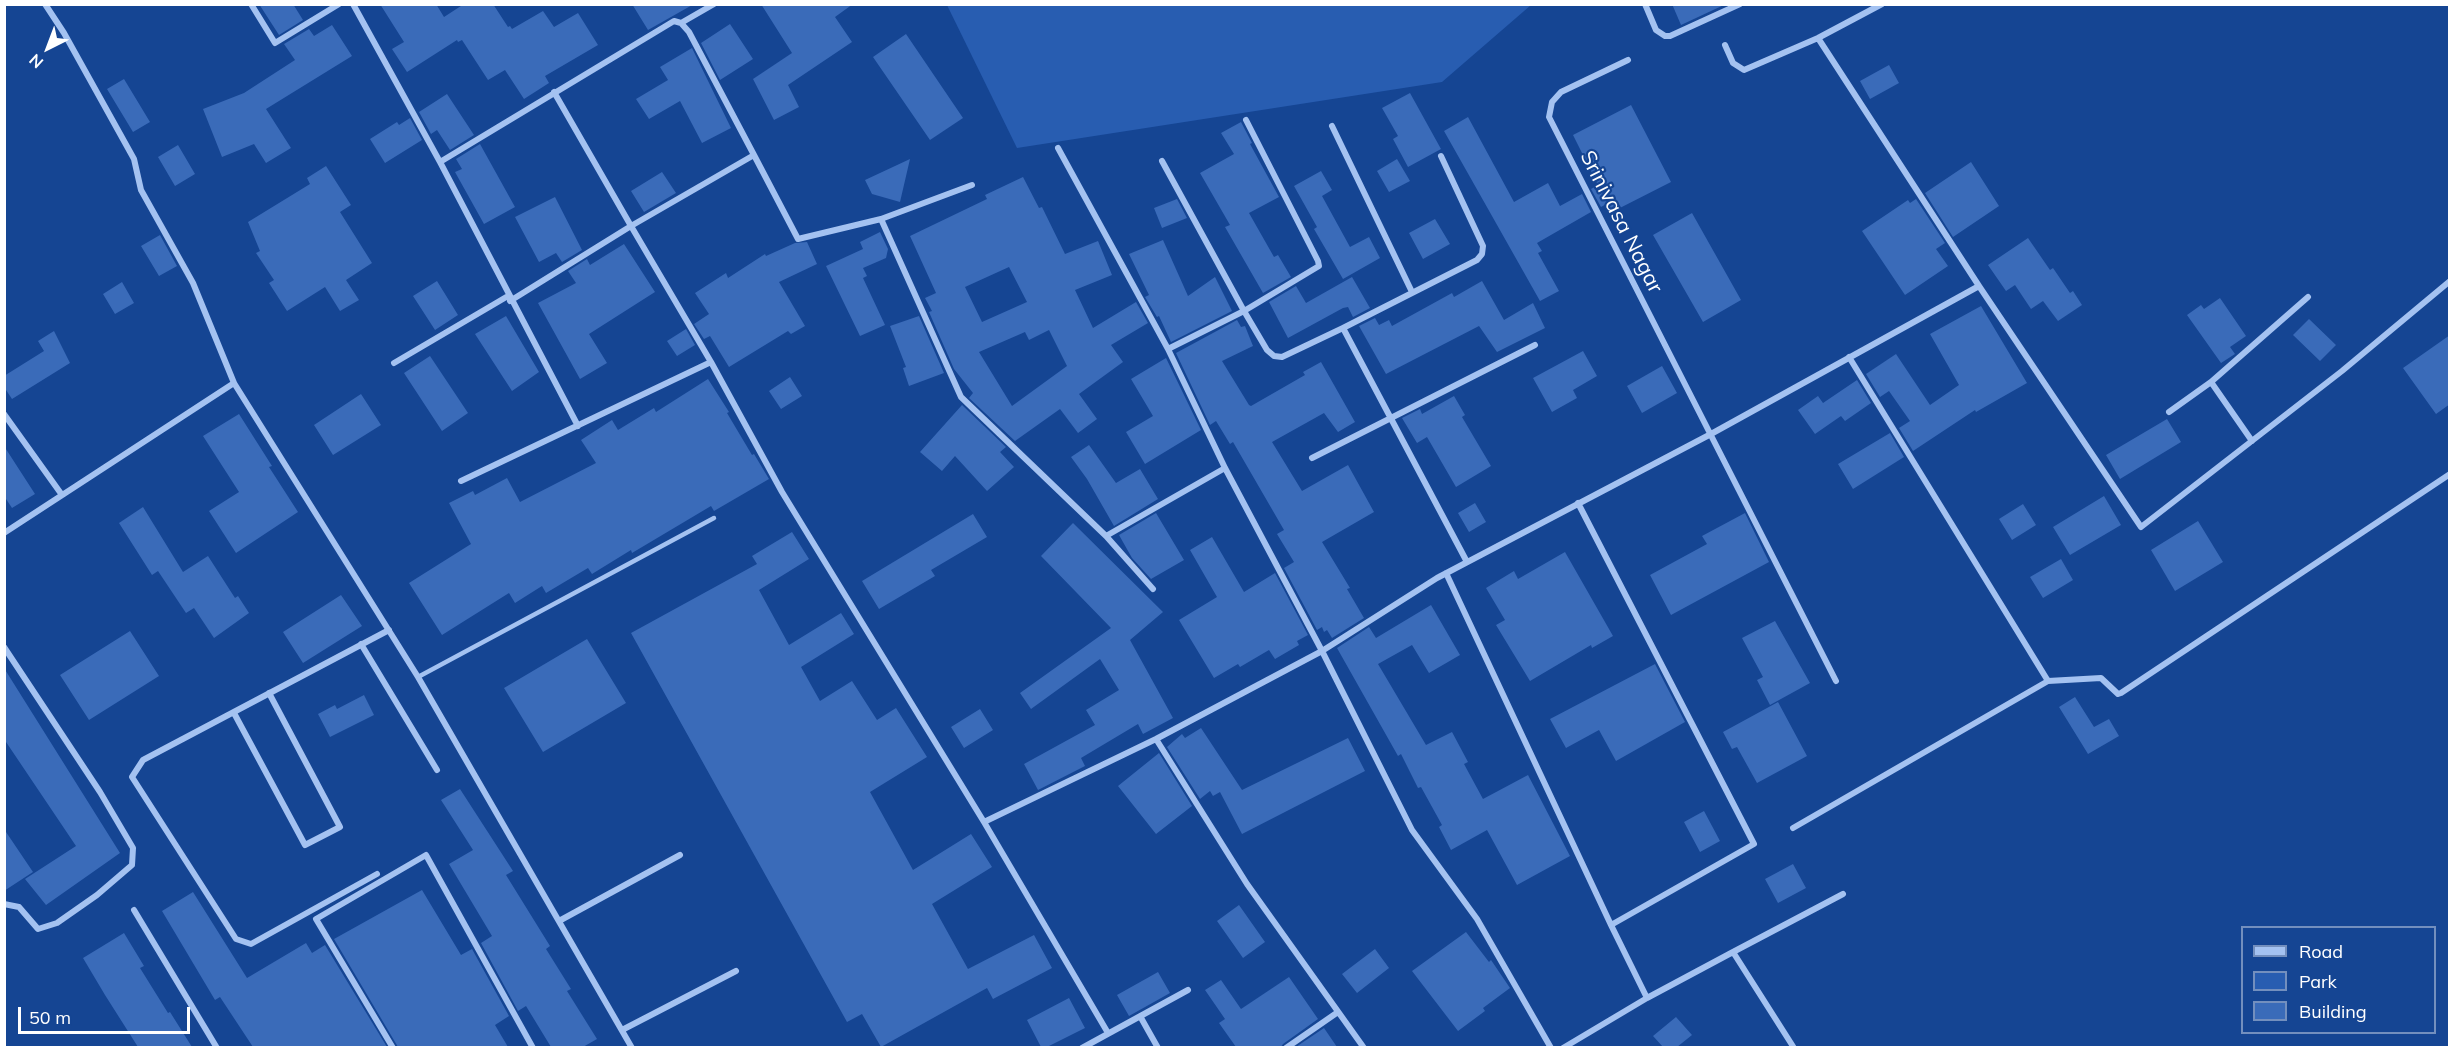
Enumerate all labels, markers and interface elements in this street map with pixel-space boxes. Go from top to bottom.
north arrow [18,18,78,78]
text: N [25,50,47,73]
street label: Srinivasa Nagar [1574,147,1668,297]
legend [2241,926,2436,1034]
text: Road [2299,940,2343,963]
text: Park [2299,970,2337,993]
scale bar [21,995,194,1033]
text: Building [2299,1000,2367,1023]
text: 50 m [29,1006,71,1029]

